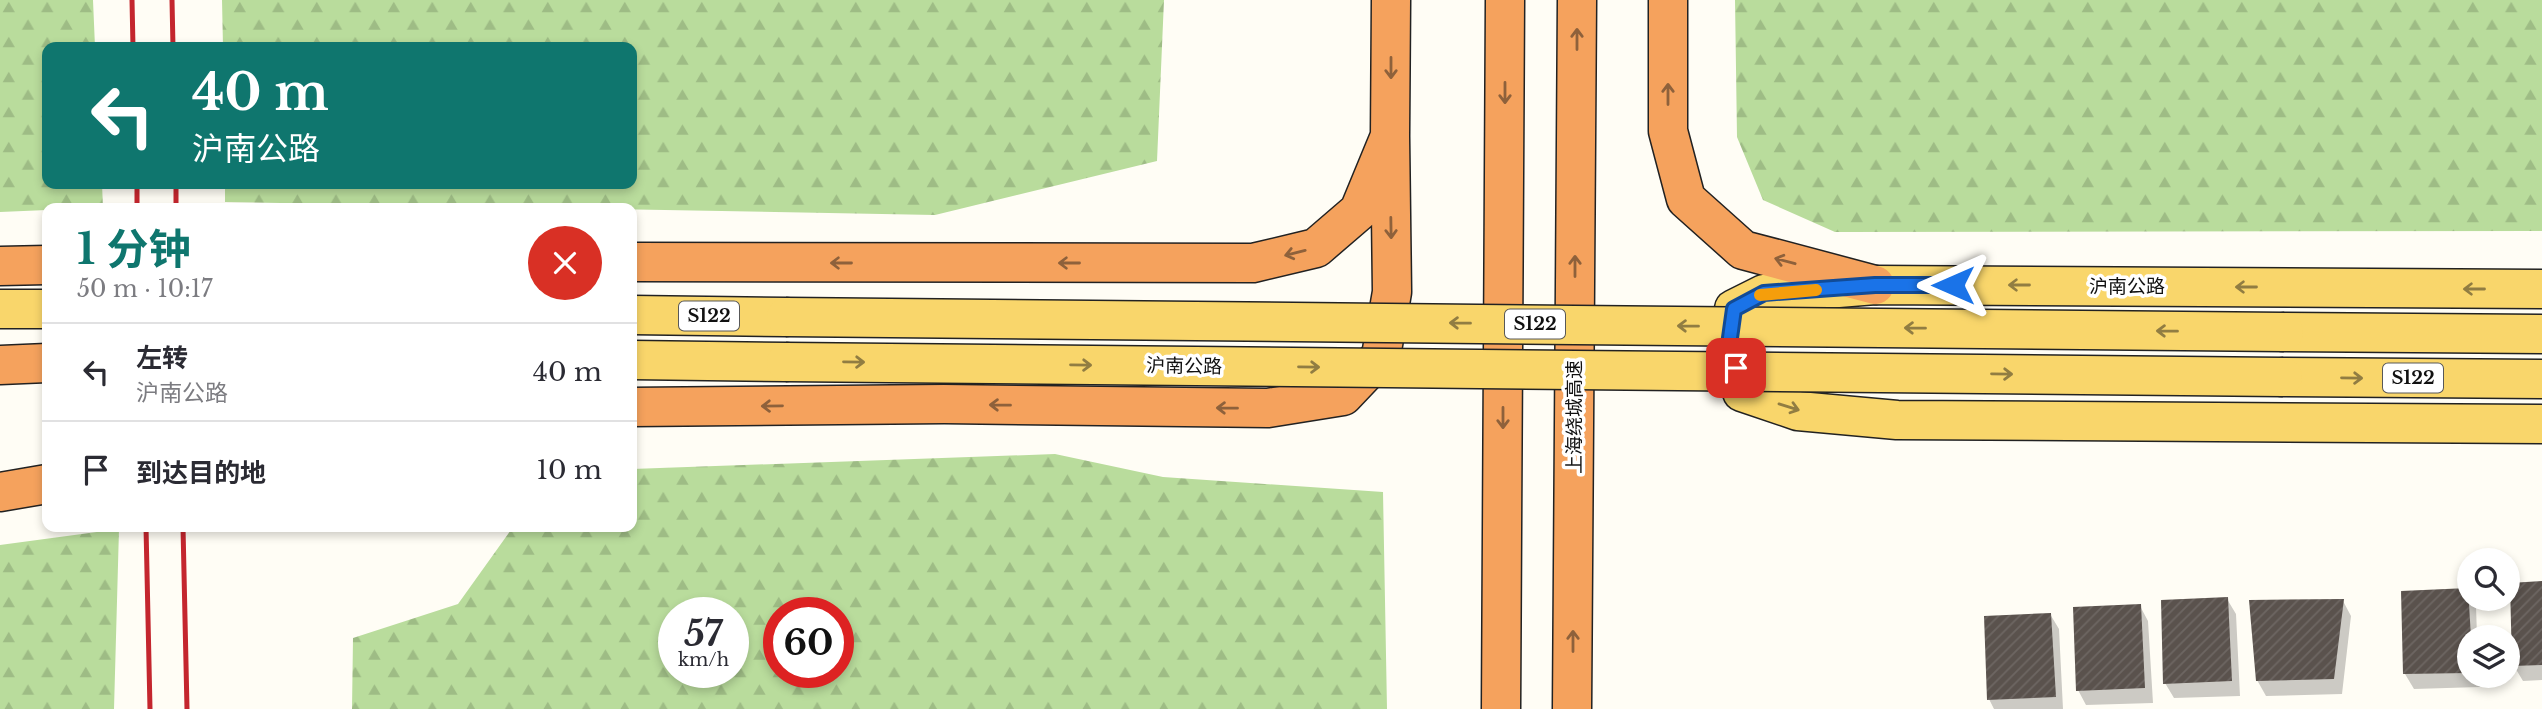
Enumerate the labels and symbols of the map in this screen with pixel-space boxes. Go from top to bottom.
one-way arrow [1570,28,1584,51]
one-way arrow [1384,56,1398,79]
one-way arrow [1498,81,1511,104]
one-way arrow [1661,83,1675,106]
one-way arrow [1385,217,1398,240]
one-way arrow [1284,247,1307,260]
position arrow [1916,248,1990,322]
one-way arrow [1775,254,1797,267]
one-way arrow [1568,255,1582,278]
one-way arrow [830,256,853,270]
one-way arrow [1058,256,1081,270]
street label: 沪南公路 [2089,275,2165,298]
one-way arrow [2008,278,2031,292]
one-way arrow [2235,280,2258,294]
one-way arrow [2463,282,2486,296]
road number: S122 [679,302,739,330]
road number: S122 [1505,310,1565,338]
one-way arrow [1449,317,1472,330]
one-way arrow [1676,319,1699,333]
one-way arrow [1904,321,1927,335]
one-way arrow [2156,324,2179,338]
pin [1706,338,1766,398]
street label: 沪南公路 [1146,354,1222,378]
one-way arrow [842,355,865,369]
one-way arrow [1070,358,1093,371]
one-way arrow [1297,360,1320,374]
street label: 上海绕城高速 [1563,360,1586,474]
road number: S122 [2383,364,2443,392]
one-way arrow [1990,367,2013,381]
one-way arrow [2340,371,2363,384]
one-way arrow [989,398,1012,411]
one-way arrow [761,399,784,412]
one-way arrow [1216,401,1239,415]
one-way arrow [1778,402,1800,415]
one-way arrow [1496,406,1510,429]
speed limit sign: 60 [763,597,854,688]
one-way arrow [1566,630,1580,653]

